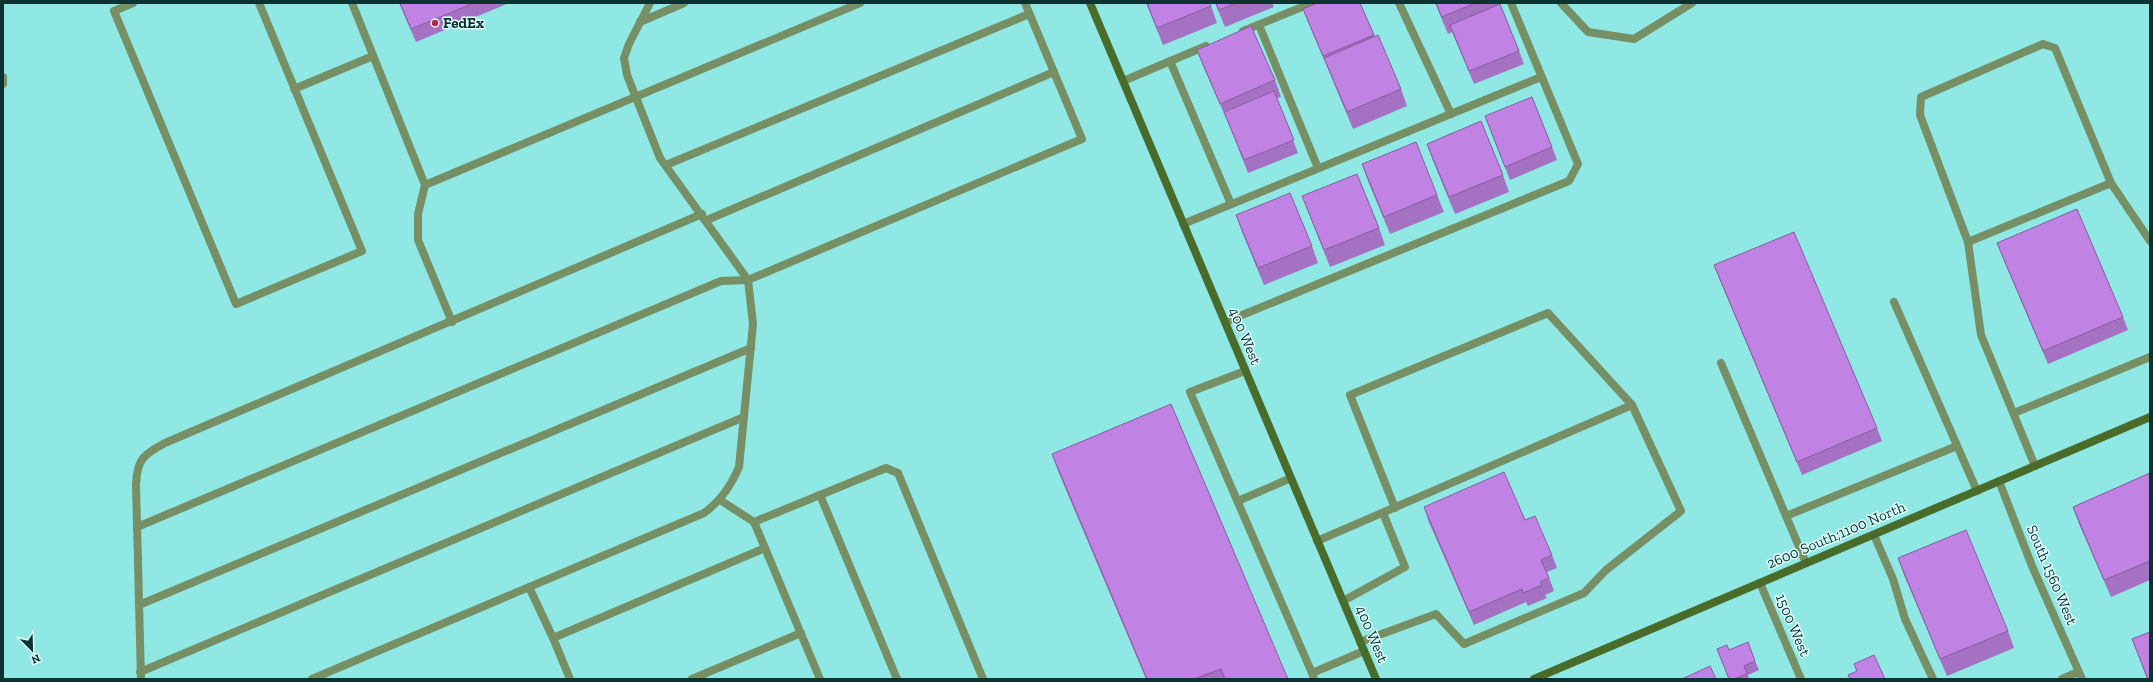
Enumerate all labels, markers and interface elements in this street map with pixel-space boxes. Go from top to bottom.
place label: FedEx [443,14,484,32]
marker: FedEx [430,18,440,28]
street label: 400 West [1225,305,1265,368]
street label: 2600 South;1100 North [1764,497,1909,572]
street label: South 1560 West [2023,522,2081,628]
street label: 1500 West [1772,591,1814,659]
street label: 400 West [1352,603,1392,666]
north arrow [12,630,52,670]
text: N [29,651,42,667]

